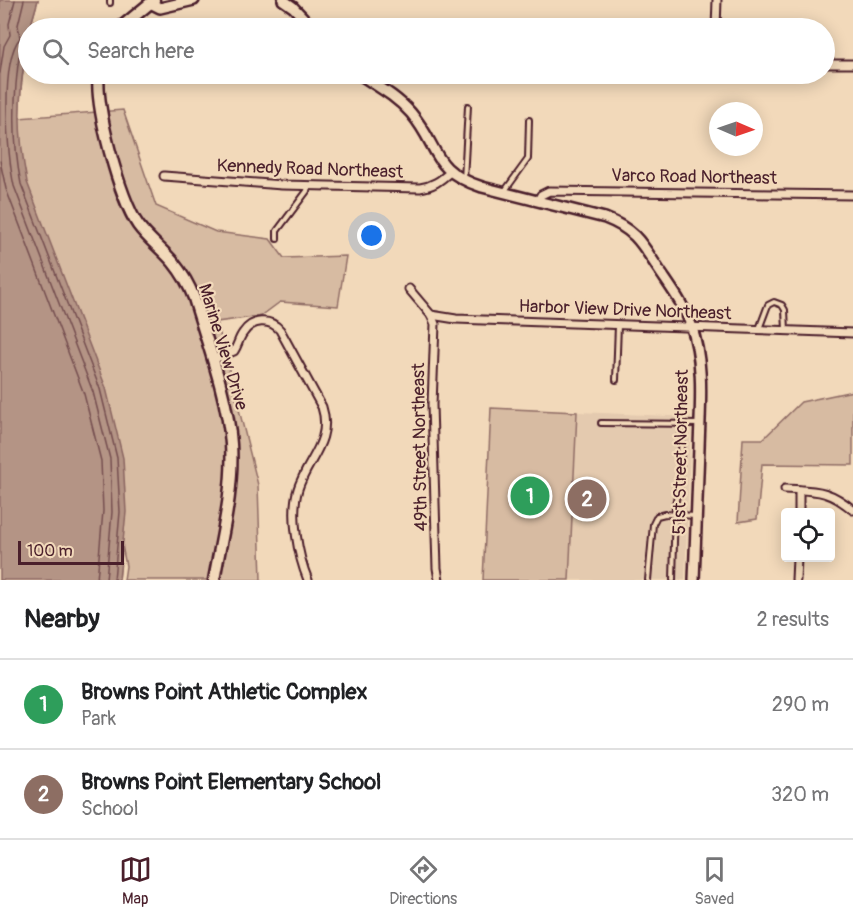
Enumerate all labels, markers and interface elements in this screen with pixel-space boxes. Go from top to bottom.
search box [18,18,835,84]
icon: search [39,35,72,68]
text: Search here [87,37,194,65]
north arrow [709,102,763,156]
street label: Kennedy Road Northeast [216,154,404,184]
street label: Varco Road Northeast [611,164,778,190]
your location [357,221,386,250]
street label: Marine View Drive [193,281,253,413]
street label: Harbor View Drive Northeast [518,295,732,325]
street label: 49th Street Northeast [407,362,433,531]
street label: 51st Street Northeast [668,368,694,535]
pin: 1 [510,474,550,518]
pin: 2 [568,476,606,522]
map controls [781,508,835,562]
button: locate [781,508,835,562]
scale bar [18,538,124,566]
text: 100 m [27,541,73,561]
text: Nearby [24,603,100,635]
text: 2 results [757,607,829,632]
text: Browns Point Athletic Complex [81,678,367,706]
text: 1 [40,692,47,717]
text: 290 m [772,692,829,717]
text: Park [81,706,116,731]
text: Browns Point Elementary School [81,768,381,796]
text: 2 [38,782,49,807]
text: 320 m [771,782,829,807]
text: School [81,796,138,821]
tab: Map [119,853,152,909]
tab: Directions [389,853,457,909]
tab: Saved [695,853,734,909]

